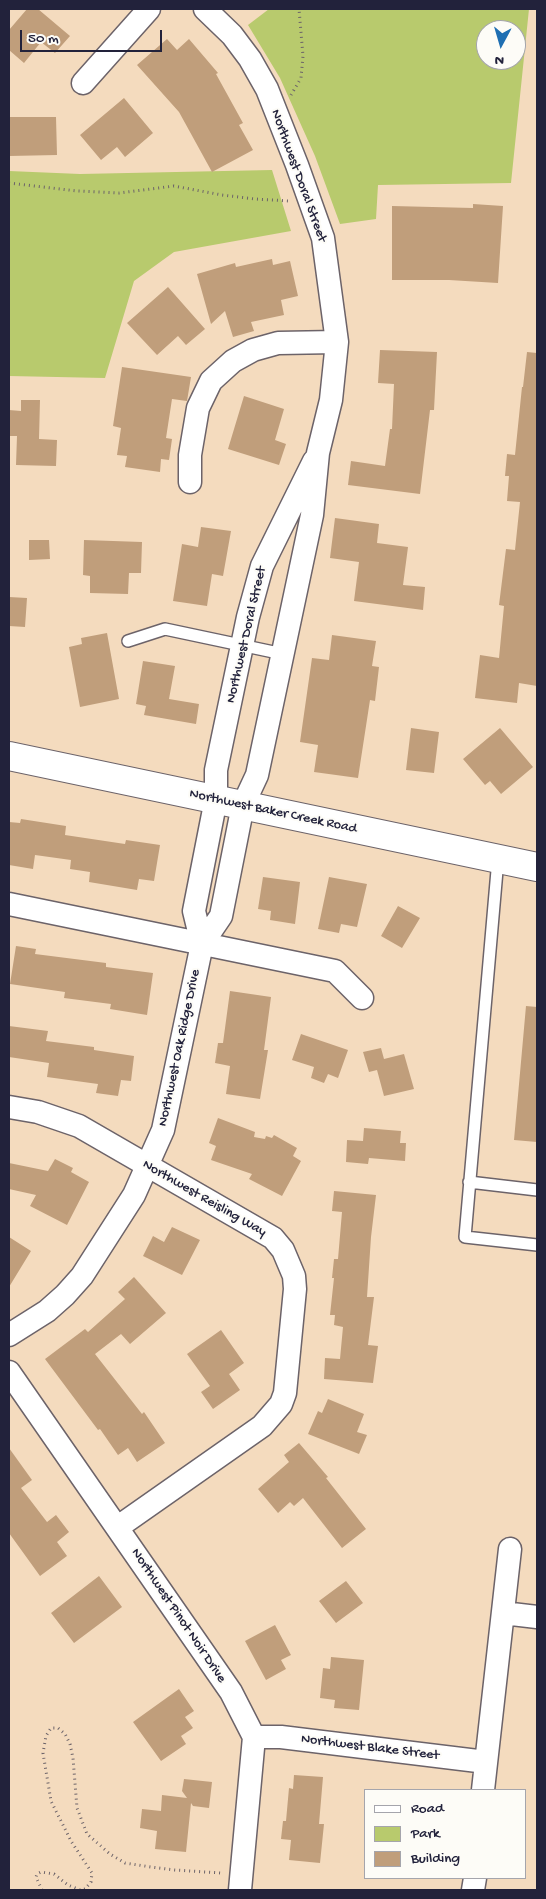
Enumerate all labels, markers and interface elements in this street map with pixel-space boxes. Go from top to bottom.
scale bar [22,20,165,52]
north arrow [476,20,526,70]
text: 50 m [28,30,59,48]
text: N [494,50,505,68]
street label: Northwest Doral Street [266,107,330,245]
street label: Northwest Doral Street [223,565,271,705]
street label: Northwest Baker Creek Road [188,786,358,838]
street label: Northwest Oak Ridge Drive [155,968,205,1128]
street label: Northwest Reisling Way [139,1157,269,1241]
street label: Northwest Pinot Noir Drive [127,1545,229,1687]
street label: Northwest Blake Street [300,1731,440,1765]
legend [364,1789,526,1879]
text: Road [411,1800,444,1818]
text: Park [411,1825,440,1843]
text: Building [411,1850,460,1868]

